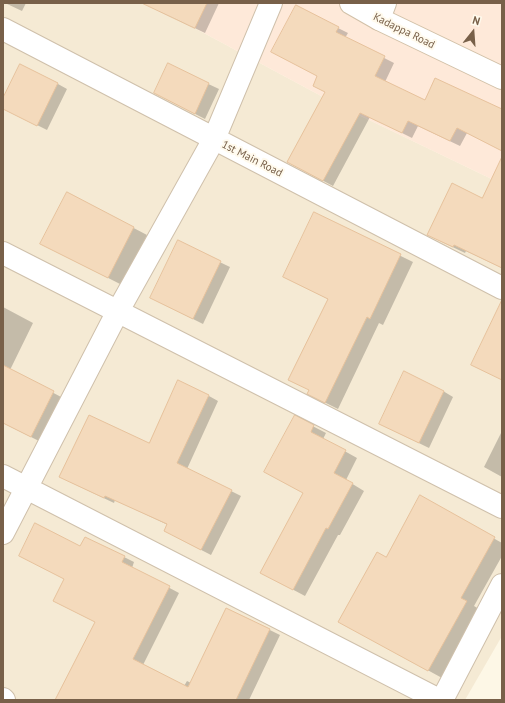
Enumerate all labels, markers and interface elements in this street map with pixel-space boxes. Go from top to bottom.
street label: Kadappa Road [371,10,437,52]
north arrow [453,12,493,52]
text: N [471,13,482,28]
street label: 1st Main Road [219,138,285,180]

